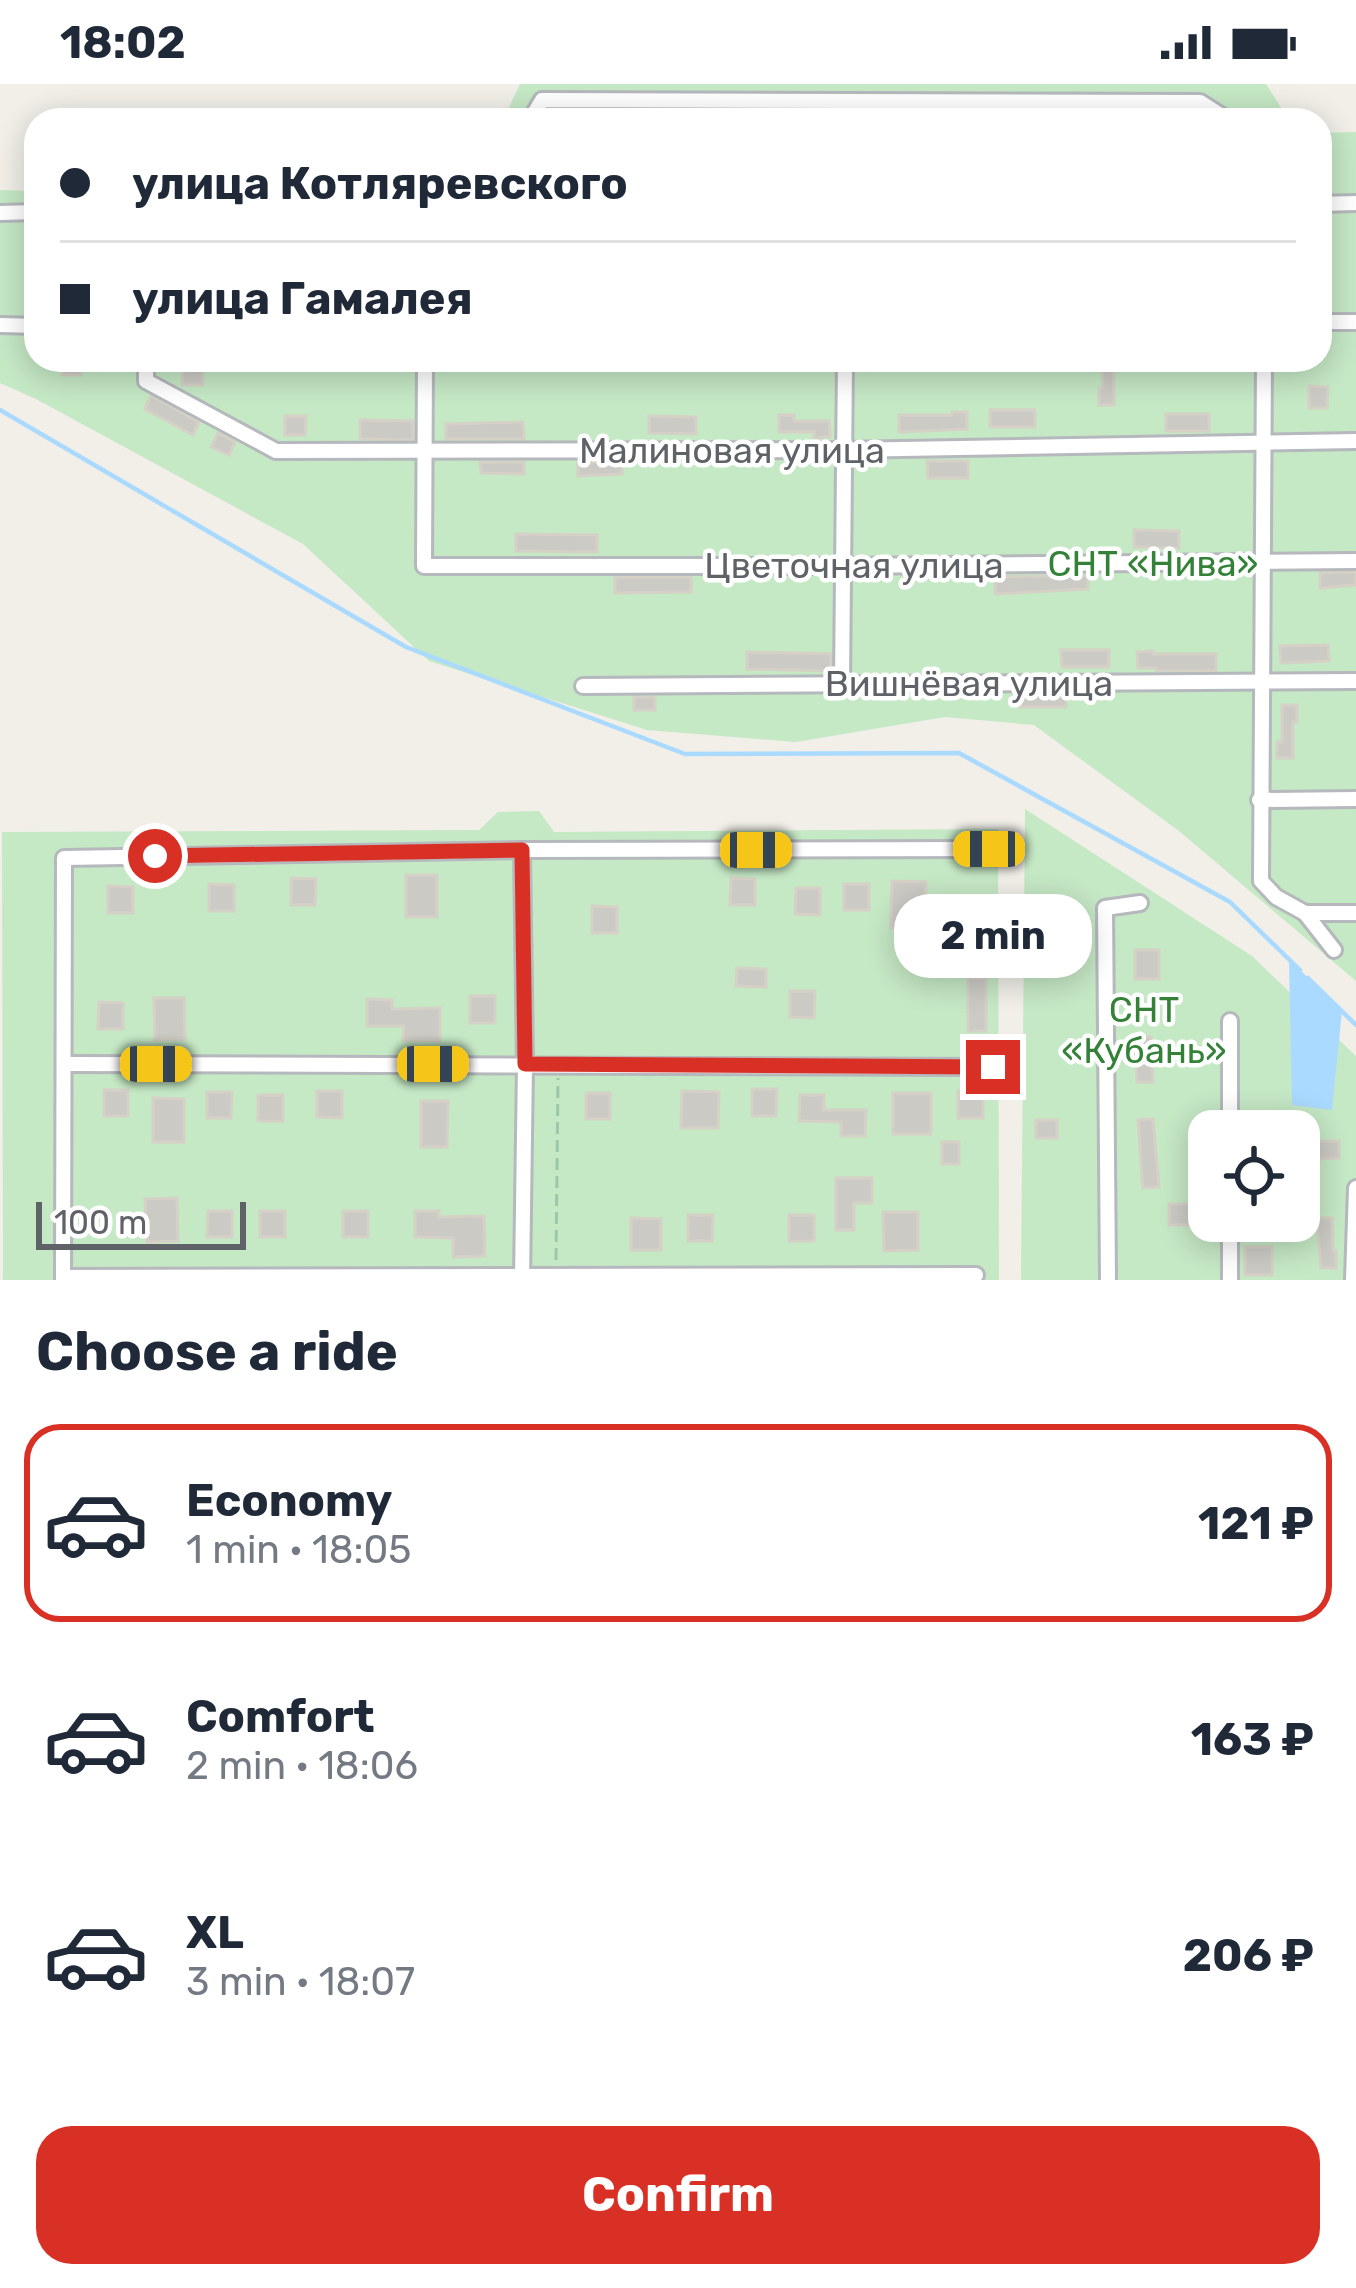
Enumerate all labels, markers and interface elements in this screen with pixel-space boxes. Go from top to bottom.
text: 18:02 [60,16,186,69]
text: улица Котляревского [132,157,628,210]
text: улица Гамалея [132,272,473,325]
street label: Малиновая улица [579,429,885,472]
park label: СНТ «Нива» [1048,542,1258,585]
street label: Цветочная улица [704,544,1004,587]
street label: Вишнёвая улица [825,662,1113,705]
route start [128,829,182,883]
car [953,831,1025,867]
car [720,832,792,868]
callout: 2 min [894,893,1092,977]
text: 2 min [940,913,1046,959]
park label: СНТ «Кубань» [1061,988,1227,1072]
route end [966,1040,1020,1094]
car [120,1046,192,1082]
car [397,1046,469,1082]
map controls [1188,1110,1320,1242]
button: locate [1188,1110,1320,1242]
scale bar [36,1196,246,1249]
text: 100 m [54,1203,147,1242]
text: Choose a ride [36,1320,398,1384]
icon: car [42,1469,150,1577]
text: Economy [186,1474,392,1527]
text: 121 ₽ [1198,1497,1314,1550]
text: 1 min · 18:05 [186,1527,411,1573]
icon: car [42,1685,150,1793]
text: Comfort [186,1690,375,1743]
text: 163 ₽ [1191,1713,1314,1766]
text: 2 min · 18:06 [186,1743,418,1789]
icon: car [42,1901,150,2009]
text: XL [186,1906,244,1959]
text: 206 ₽ [1183,1929,1314,1982]
text: 3 min · 18:07 [186,1959,415,2005]
button: Confirm [36,2126,1320,2264]

